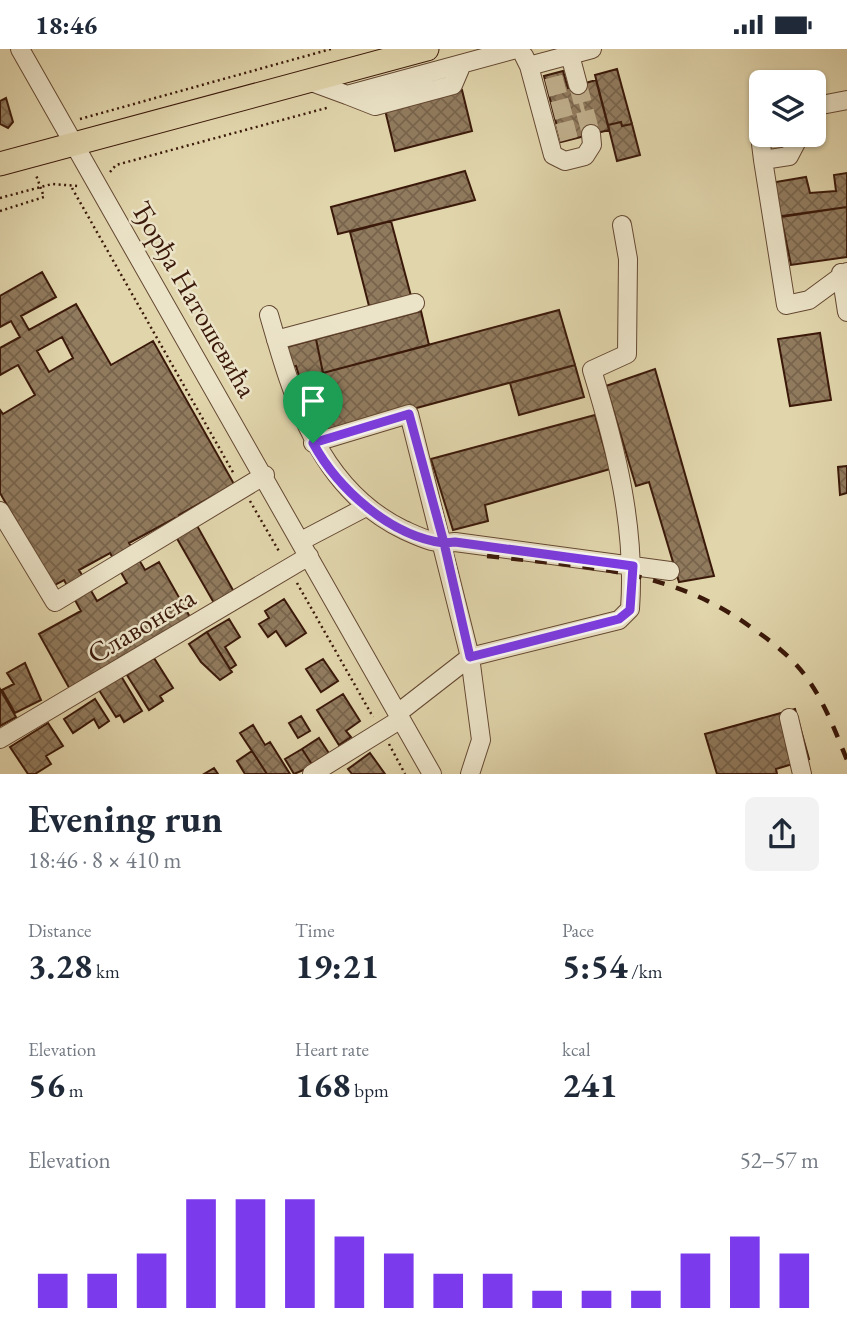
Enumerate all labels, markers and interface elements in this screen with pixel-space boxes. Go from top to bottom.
text: 18:46 [35,8,97,42]
map controls [749,70,826,147]
button: layers [749,70,826,147]
street label: Ђорђа Натошевића [124,194,266,405]
pin [283,371,343,443]
icon: arrive [294,382,332,420]
street label: Славонска [80,578,202,671]
text: Evening run [28,794,223,843]
button: share [745,797,819,871]
text: 18:46 · 8 × 410 m [28,845,181,875]
text: Distance [28,918,91,943]
text: Time [295,918,335,943]
text: Pace [562,918,594,943]
text: 3.28 [28,943,92,988]
text: 19:21 [295,943,379,988]
text: 5:54 [562,943,627,988]
text: km [92,959,120,984]
text: /km [627,959,663,984]
text: Elevation [28,1037,96,1062]
text: Heart rate [295,1037,369,1062]
text: kcal [562,1037,591,1062]
text: 56 [28,1062,65,1107]
text: 168 [295,1062,351,1107]
text: 241 [562,1062,618,1107]
text: m [65,1078,84,1103]
text: bpm [351,1078,389,1103]
text: Elevation [28,1145,111,1175]
text: 52–57 m [740,1145,819,1175]

